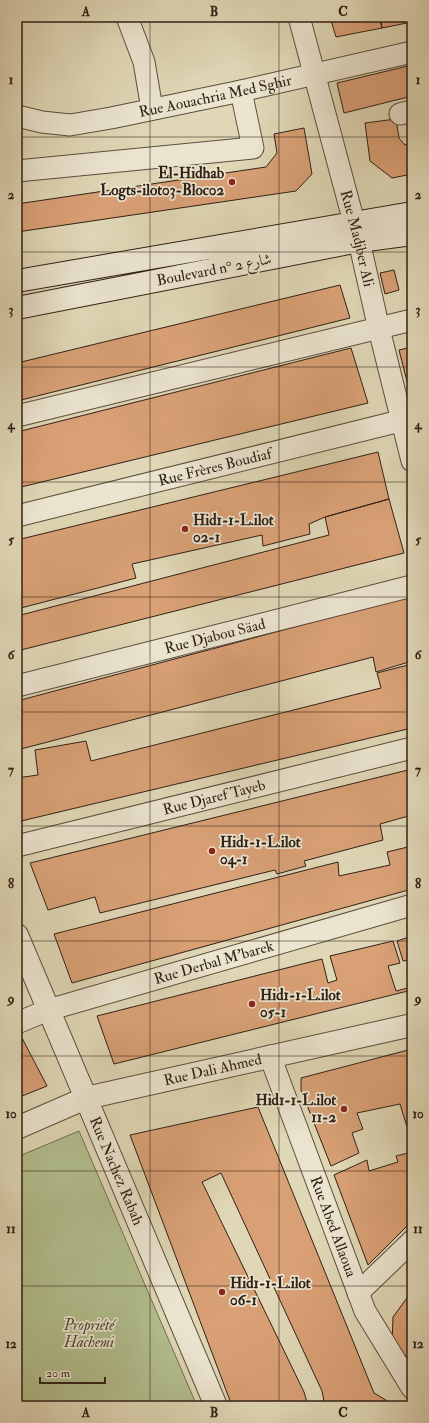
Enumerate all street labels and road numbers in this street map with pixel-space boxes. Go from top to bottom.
street label: Rue Aouachria Med Sghir [137,70,294,121]
street label: Rue Madjber Ali [336,188,379,289]
street label: Boulevard n° شارع 2 [155,250,274,293]
street label: Rue Frères Boudiaf [156,443,276,490]
street label: Rue Djabou Säad [162,614,268,658]
street label: Rue Djaref Tayeb [161,775,267,819]
street label: Rue Derbal M'barek [152,936,276,988]
street label: Rue Dali Ahmed [162,1049,264,1090]
street label: Rue Nachez Rabah [85,1114,148,1228]
street label: Rue Abed Allaoua [306,1173,361,1280]

